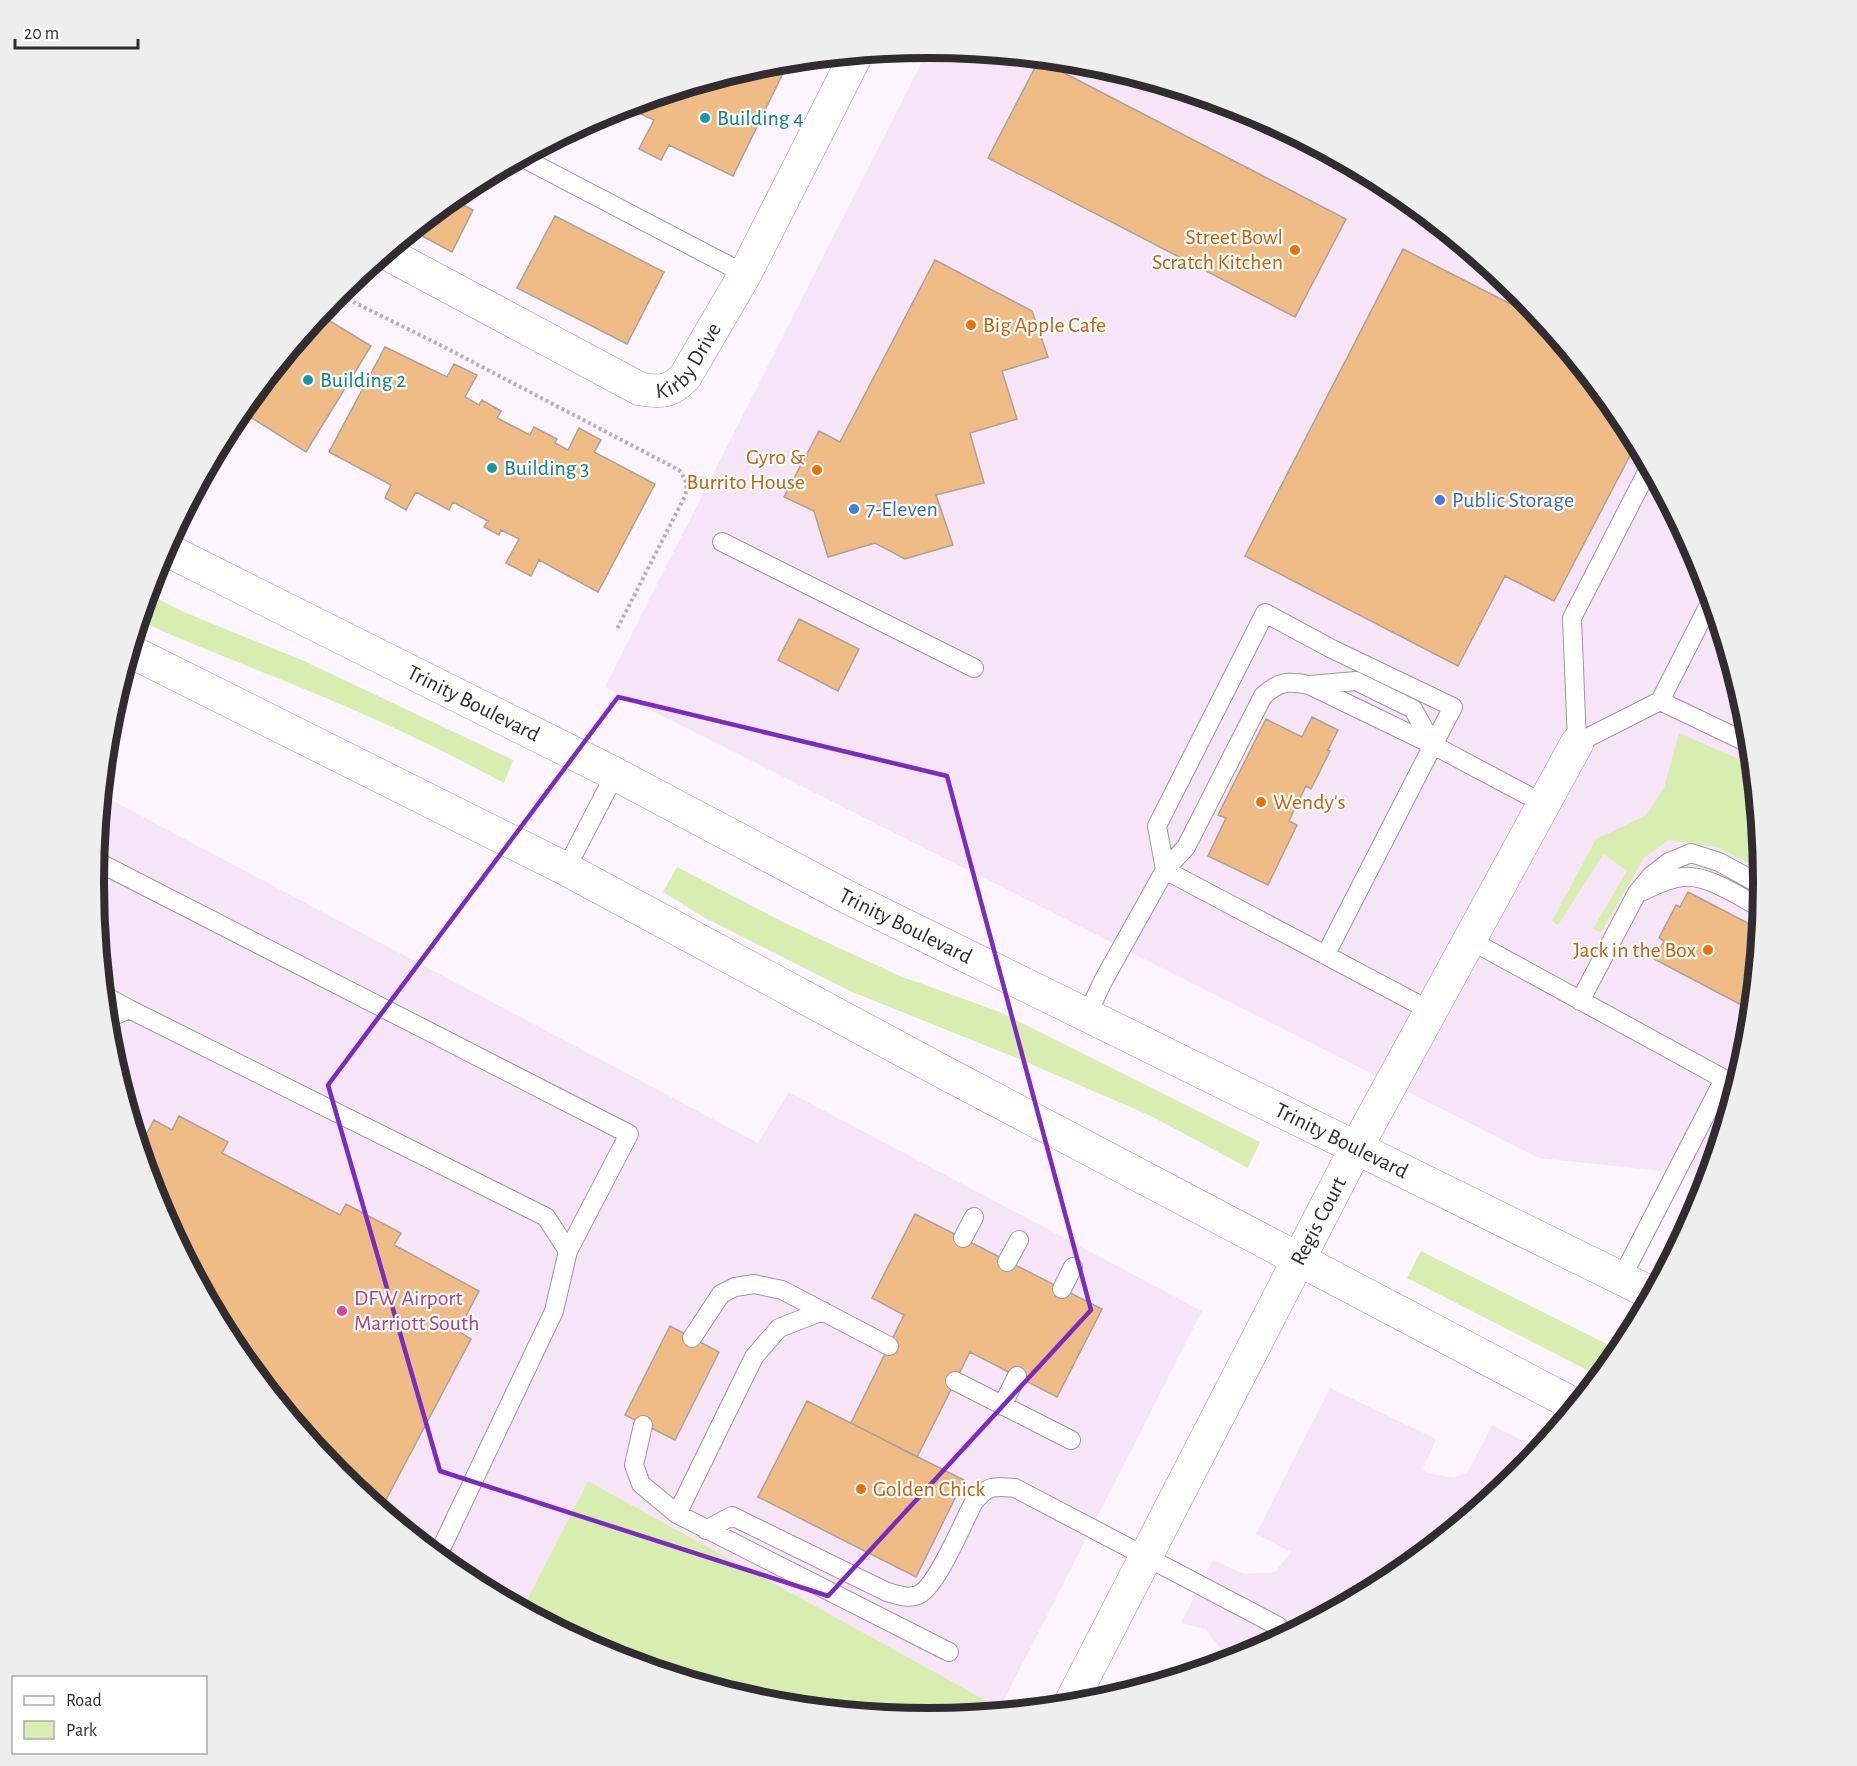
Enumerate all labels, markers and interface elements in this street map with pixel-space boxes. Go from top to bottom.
scale bar [15,12,138,50]
text: 20 m [24,25,59,43]
place label: Building 4 [717,107,804,129]
marker: Building 4 [698,111,712,125]
place label: Street Bowl Scratch Kitchen [1152,226,1283,273]
marker: Street Bowl Scratch Kitchen [1288,243,1302,257]
place label: Big Apple Cafe [983,314,1106,336]
marker: Big Apple Cafe [964,318,978,332]
street label: Kirby Drive [654,319,725,402]
place label: Building 2 [320,369,406,391]
marker: Building 2 [301,373,315,387]
place label: Gyro & Burrito House [687,446,806,493]
place label: Building 3 [504,457,589,479]
marker: Building 3 [485,461,499,475]
marker: Gyro & Burrito House [810,463,824,477]
place label: Public Storage [1452,489,1574,511]
marker: Public Storage [1433,493,1447,507]
place label: 7-Eleven [866,498,938,520]
marker: 7-Eleven [847,502,861,516]
street label: Trinity Boulevard [404,661,543,746]
place label: Wendy's [1273,791,1346,813]
marker: Wendy's [1254,795,1268,809]
street label: Trinity Boulevard [835,884,976,968]
place label: Jack in the Box [1573,939,1696,961]
marker: Jack in the Box [1701,943,1715,957]
street label: Trinity Boulevard [1272,1099,1412,1183]
street label: Regis Court [1287,1173,1350,1269]
place label: DFW Airport Marriott South [354,1287,480,1334]
marker: DFW Airport Marriott South [335,1304,349,1318]
place label: Golden Chick [873,1478,985,1500]
marker: Golden Chick [854,1482,868,1496]
legend [12,1676,207,1754]
text: Road [66,1692,102,1710]
text: Park [66,1722,98,1740]

